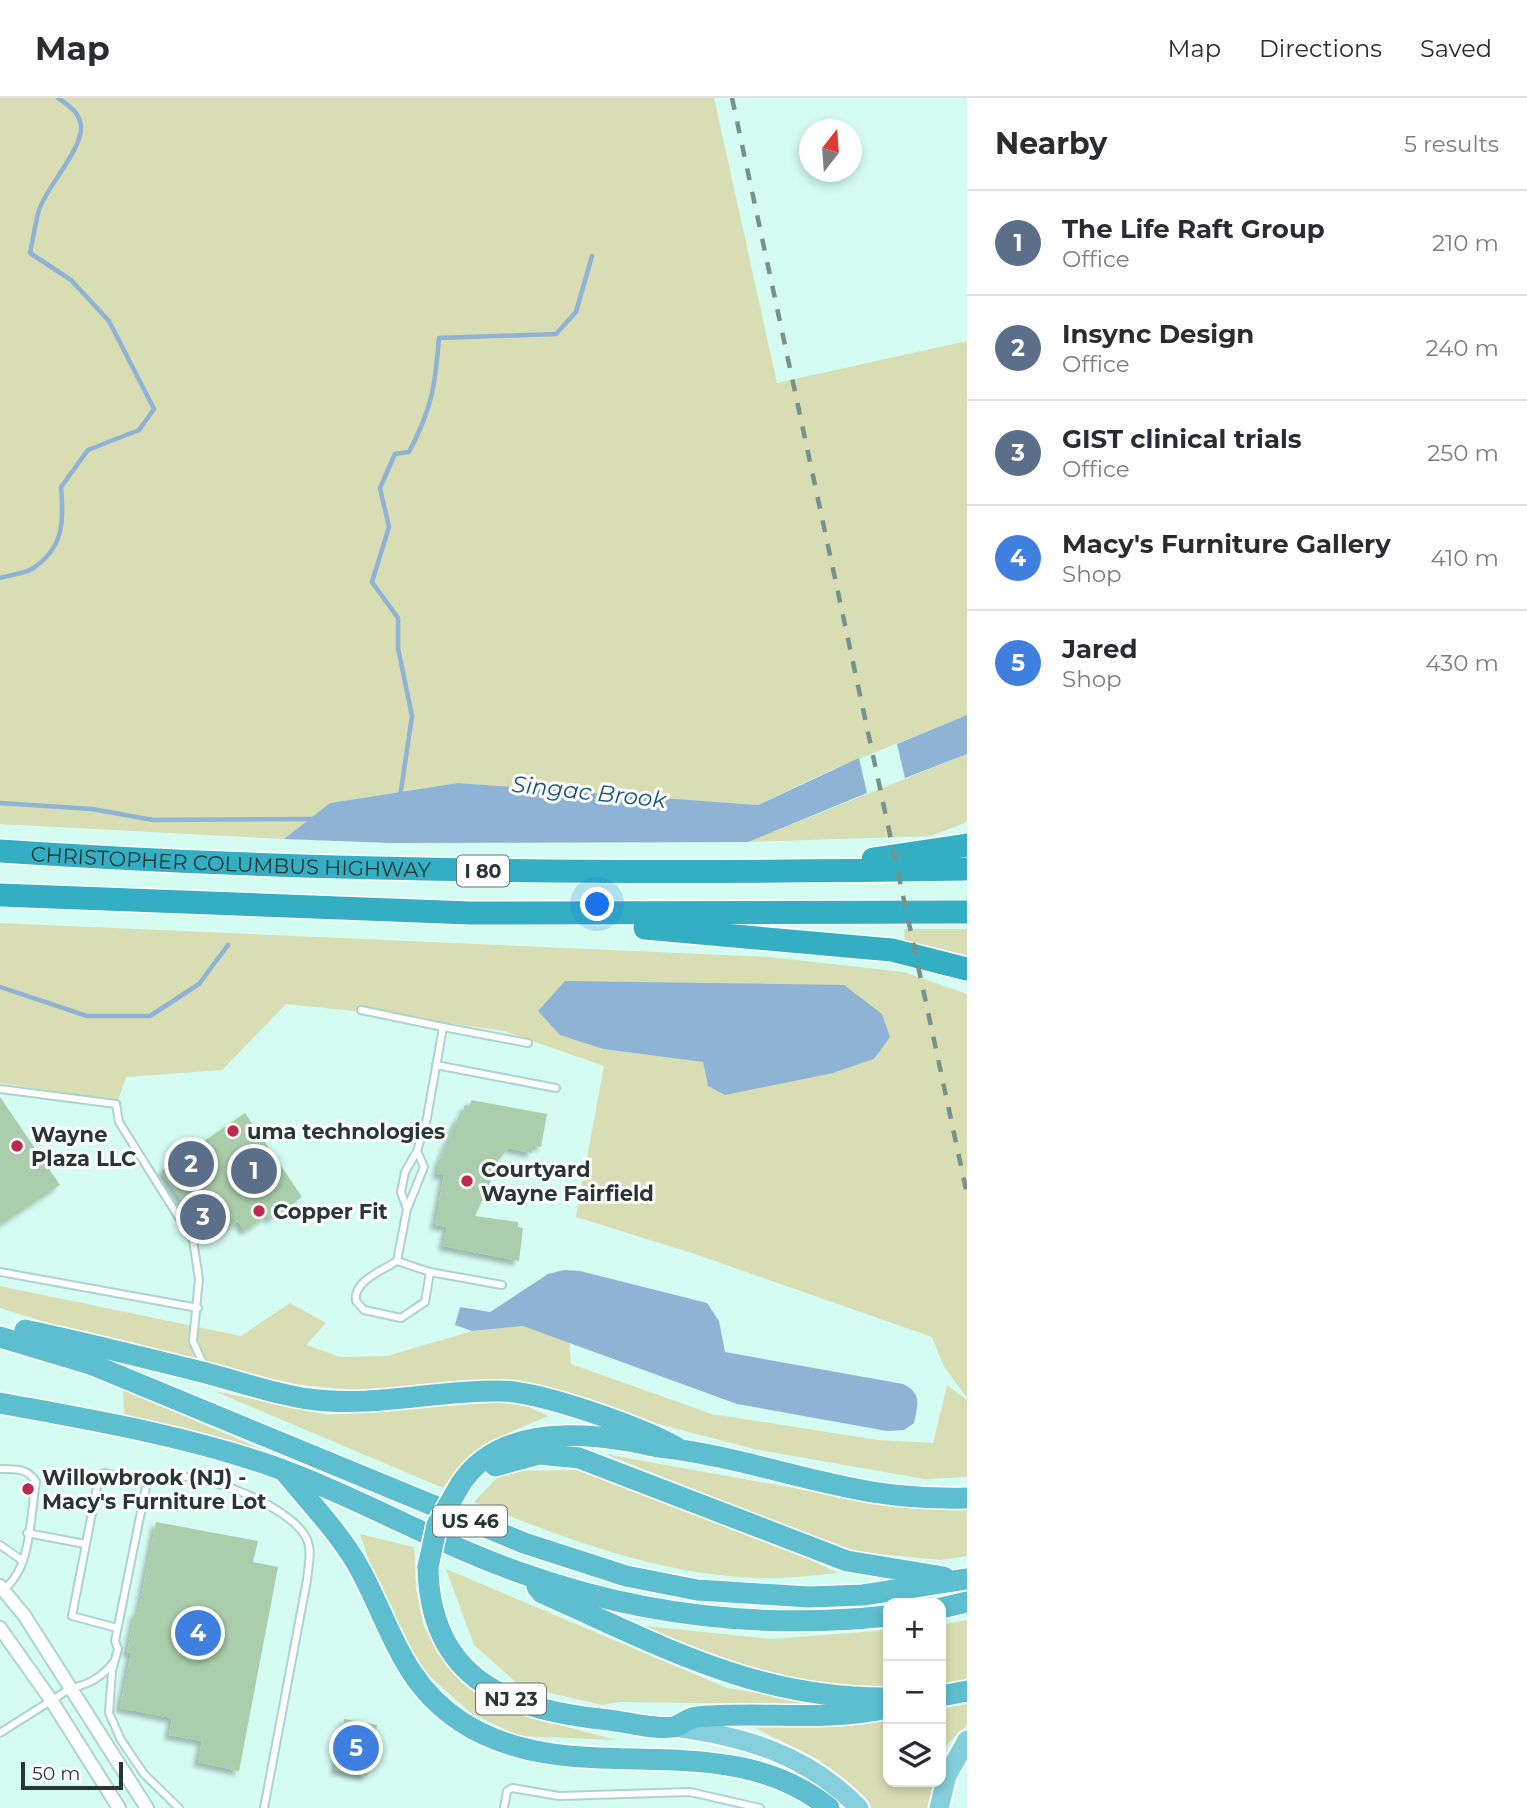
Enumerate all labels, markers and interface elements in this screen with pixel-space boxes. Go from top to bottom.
text: Map [35,28,110,68]
text: Map [1168,34,1221,63]
text: Directions [1259,34,1382,63]
text: Saved [1420,34,1492,63]
north arrow [799,119,862,182]
text: Nearby [995,125,1107,162]
text: 5 results [1404,130,1499,158]
text: The Life Raft Group [1062,213,1325,245]
text: 1 [1013,229,1023,257]
text: 210 m [1432,229,1499,257]
text: Office [1062,245,1130,273]
text: Insync Design [1062,318,1254,350]
text: 2 [1011,334,1025,362]
text: 240 m [1426,334,1499,362]
text: Office [1062,350,1130,378]
text: GIST clinical trials [1062,423,1302,455]
text: 3 [1011,439,1025,467]
text: 250 m [1427,439,1499,467]
text: Office [1062,455,1130,483]
text: Macy's Furniture Gallery [1062,528,1391,560]
text: 4 [1010,544,1026,572]
text: 410 m [1430,544,1499,572]
text: Shop [1062,560,1122,588]
text: Jared [1062,633,1138,665]
text: 5 [1011,649,1025,677]
text: 430 m [1426,649,1499,677]
text: Shop [1062,665,1122,693]
water label: Singac Brook [510,770,669,814]
street label: CHRISTOPHER COLUMBUS HIGHWAY [30,841,432,882]
road number: I 80 [457,856,509,886]
your location [580,887,614,921]
place label: uma technologies [247,1119,445,1144]
place label: Wayne Plaza LLC [31,1122,136,1171]
marker: uma technologies [225,1123,241,1139]
marker: Wayne Plaza LLC [9,1138,25,1154]
pin: 2 [168,1138,214,1190]
pin: 1 [231,1145,277,1197]
place label: Courtyard Wayne Fairfield [481,1157,654,1206]
marker: Courtyard Wayne Fairfield [459,1173,475,1189]
pin: 3 [180,1191,226,1243]
place label: Copper Fit [273,1199,388,1224]
marker: Copper Fit [251,1203,267,1219]
place label: Willowbrook (NJ) - Macy's Furniture Lot [42,1465,266,1514]
marker: Willowbrook (NJ) - Macy's Furniture Lot [20,1481,36,1497]
road number: US 46 [433,1506,507,1536]
map controls [883,1598,946,1787]
button: + [883,1598,946,1661]
pin: 4 [175,1607,221,1659]
button: − [883,1661,946,1724]
road number: NJ 23 [476,1684,546,1714]
pin: 5 [333,1722,379,1774]
button: layers [883,1724,946,1787]
scale bar [21,1759,122,1791]
text: 50 m [32,1762,80,1785]

